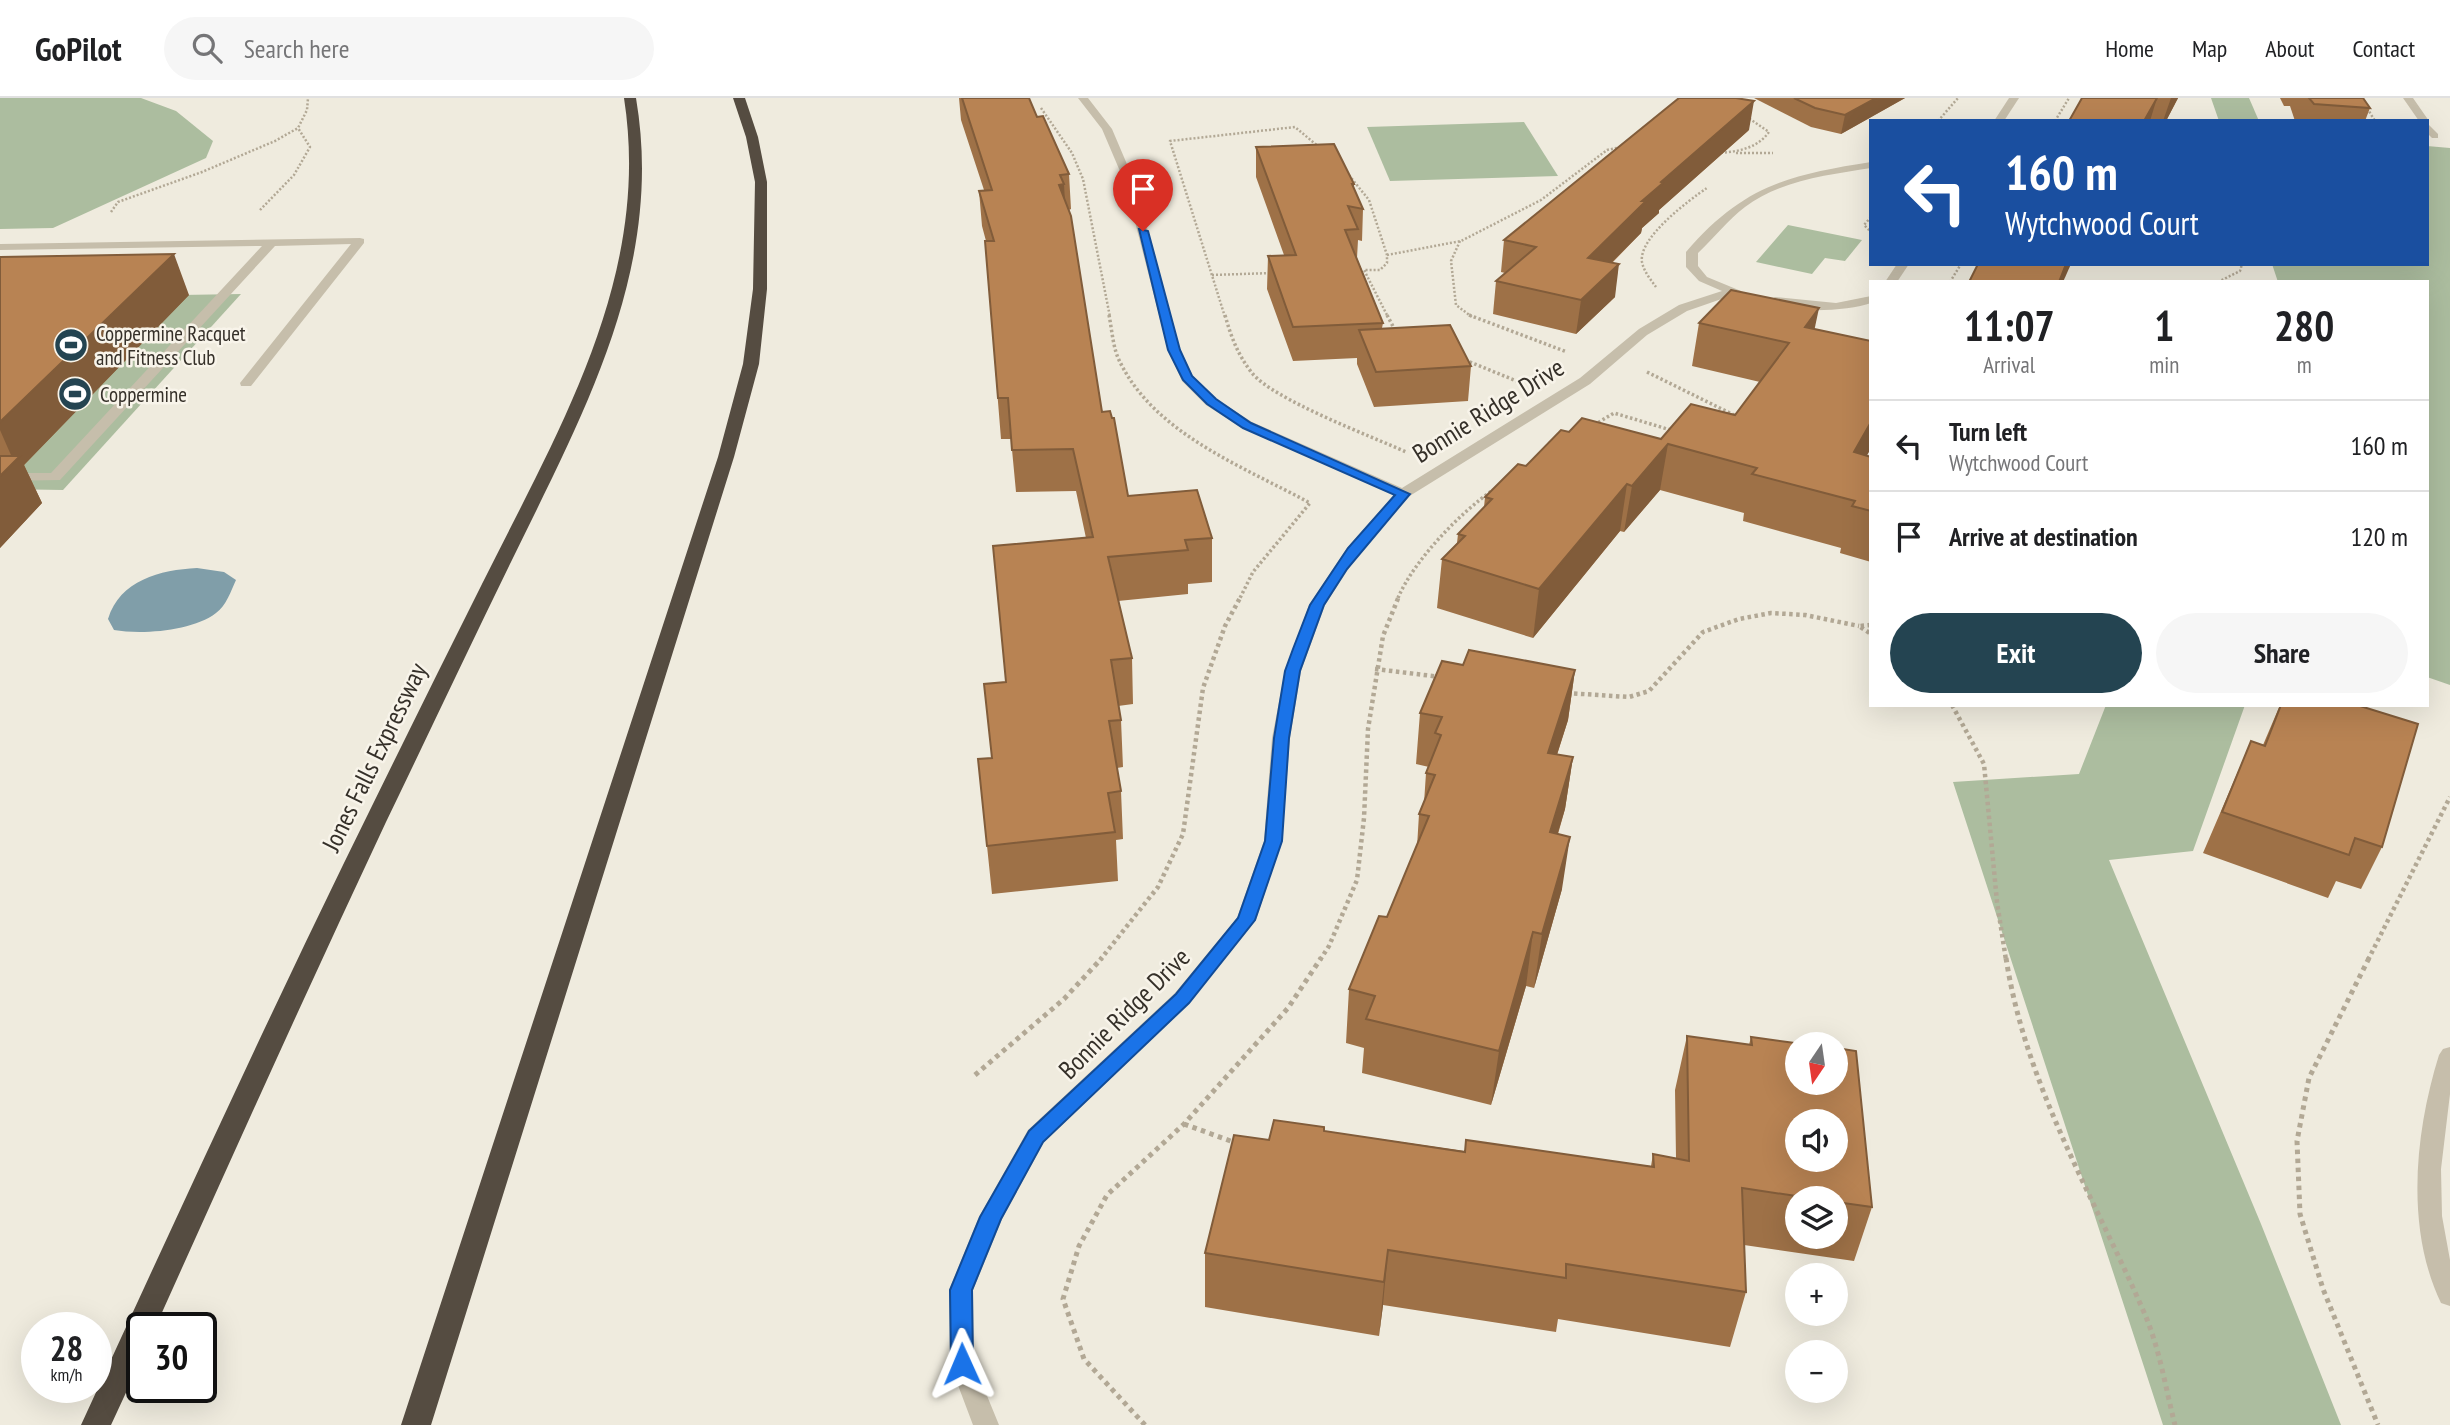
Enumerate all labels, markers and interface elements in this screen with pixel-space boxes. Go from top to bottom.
search box [164,17,654,80]
text: GoPilot [35,27,122,70]
icon: search [188,29,226,67]
text: Search here [244,32,349,65]
text: Home [2105,33,2154,64]
text: Map [2192,33,2227,64]
text: About [2265,33,2314,64]
text: Contact [2352,33,2415,64]
text: 160 m [2005,140,2118,204]
icon: left [1890,147,1981,238]
pin [1113,159,1173,231]
icon: arrive [1124,170,1162,208]
text: Wytchwood Court [2005,202,2199,244]
text: 11:07 [1964,298,2055,353]
text: 1 [2154,298,2174,353]
text: 280 [2274,298,2334,353]
place label: Coppermine Racquet and Fitness Club [96,320,246,371]
sports icon: Coppermine Racquet and Fitness Club [52,326,90,364]
street label: Bonnie Ridge Drive [1406,350,1570,470]
text: Arrival [1983,350,2035,379]
text: min [2149,350,2179,379]
text: m [2297,350,2312,379]
sports icon: Coppermine [56,375,94,413]
place label: Coppermine [100,381,187,408]
text: Turn left [1949,415,2027,448]
icon: left [1890,427,1928,465]
text: 160 m [2350,429,2408,462]
text: Wytchwood Court [1949,448,2088,477]
icon: arrive [1890,518,1928,556]
text: Arrive at destination [1949,520,2138,553]
text: 120 m [2350,520,2408,553]
button: Exit [1890,613,2142,693]
button: Share [2156,613,2408,693]
street label: Jones Falls Expressway [314,657,434,858]
street label: Bonnie Ridge Drive [1051,940,1197,1086]
north arrow [1785,1032,1848,1096]
map controls [1785,1032,1848,1403]
button: sound [1785,1109,1848,1172]
button: layers [1785,1186,1848,1249]
button: + [1785,1263,1848,1326]
speed limit sign: 30 [126,1312,217,1403]
text: 28 [50,1325,83,1371]
position arrow [925,1327,999,1401]
button: − [1785,1340,1848,1403]
text: km/h [51,1363,82,1386]

